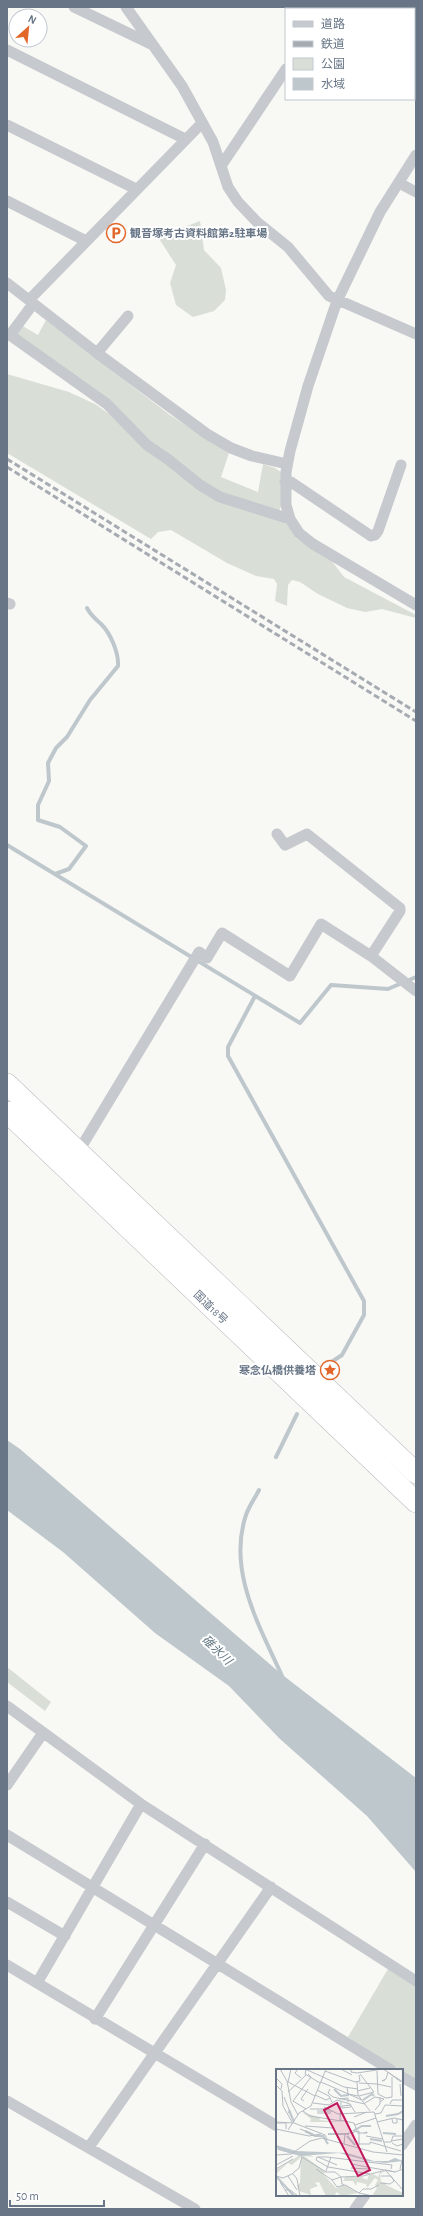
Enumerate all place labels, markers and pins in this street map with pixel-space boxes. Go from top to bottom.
parking icon: 観音塚考古資料館第2駐車場 [105,222,127,244]
place label: 観音塚考古資料館第2駐車場 [130,227,267,239]
place icon: 寒念仏橋供養塔 [319,1359,341,1381]
place label: 寒念仏橋供養塔 [239,1364,316,1376]

